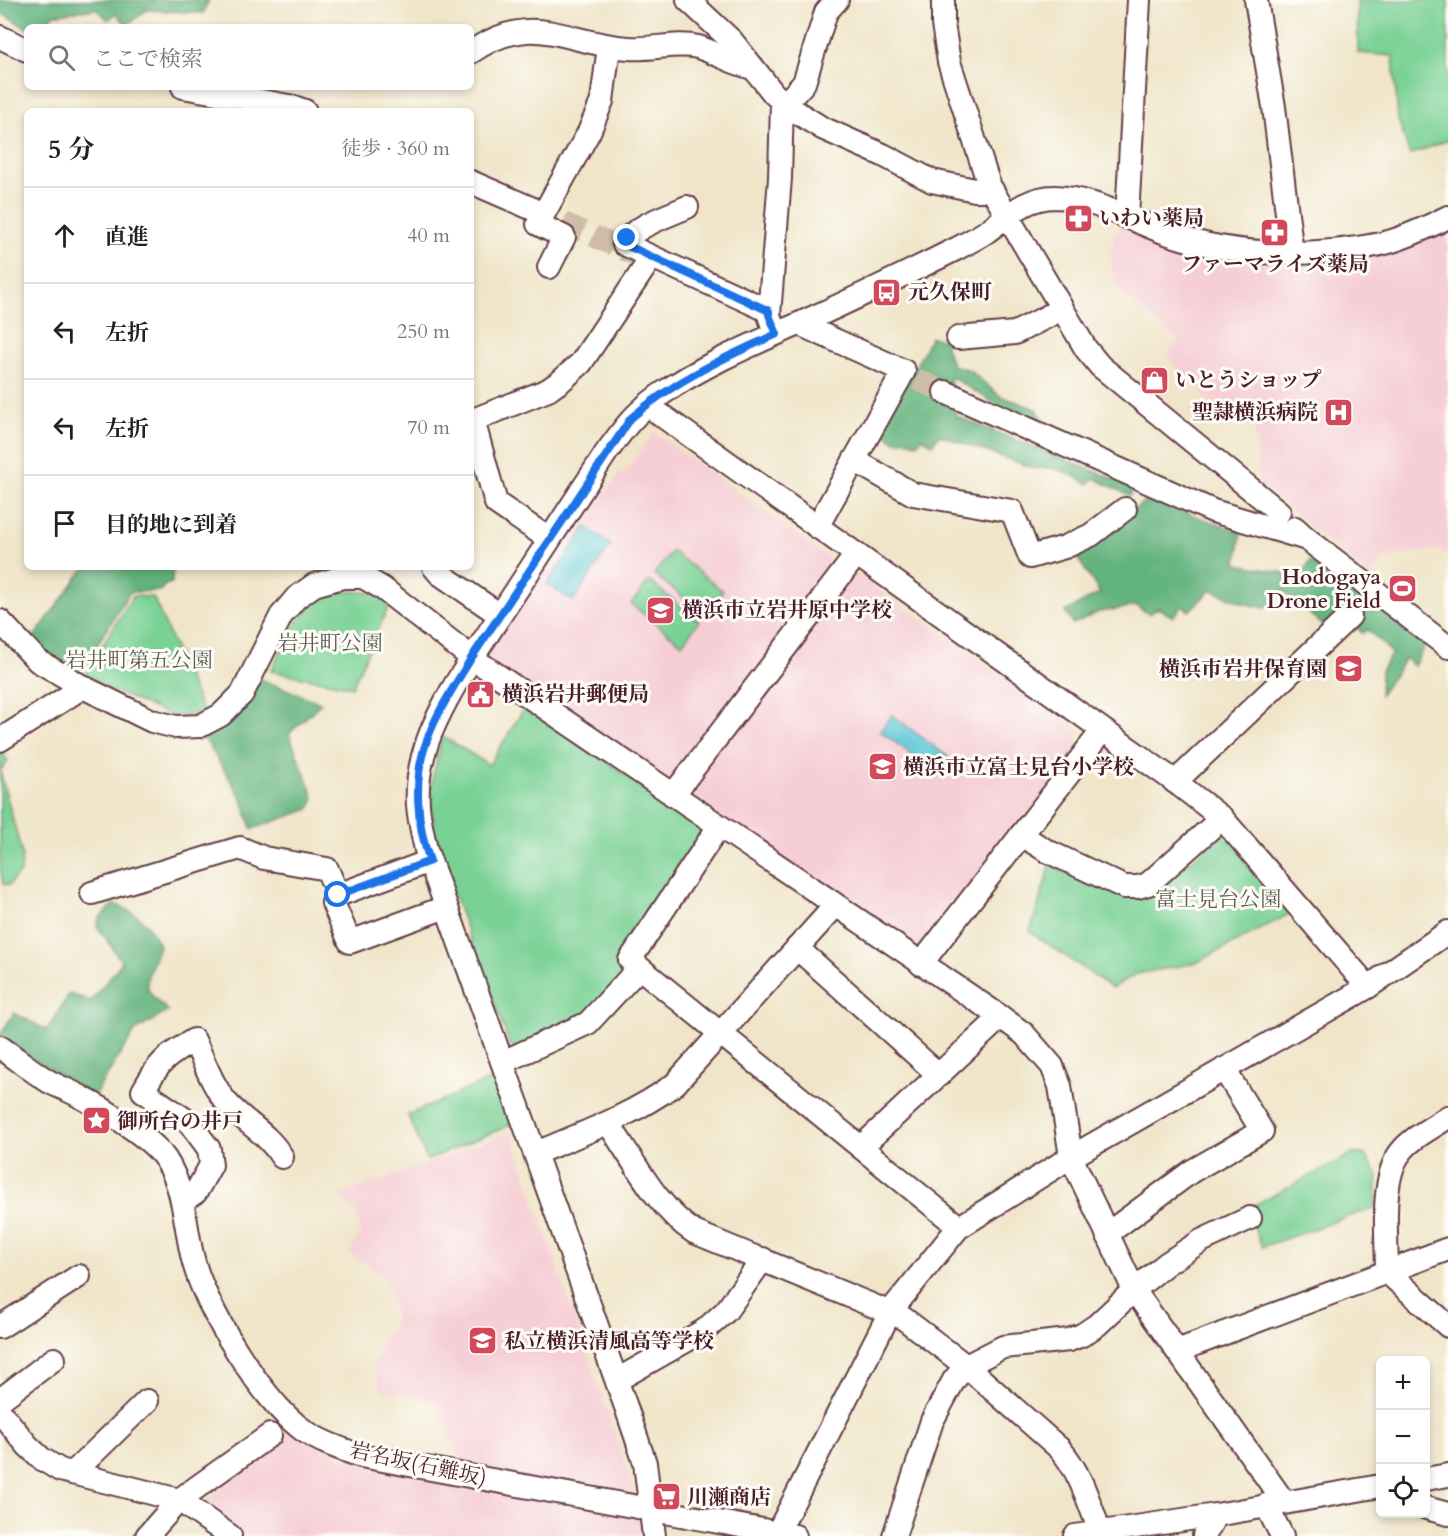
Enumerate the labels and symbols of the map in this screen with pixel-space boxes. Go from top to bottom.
pharmacy icon: いわい薬局 [1062,202,1094,234]
place label: いわい薬局 [1099,204,1204,233]
pharmacy icon: ファーマライズ薬局 [1259,217,1291,249]
route end [613,224,639,250]
place label: ファーマライズ薬局 [1181,250,1369,279]
bus stop icon: 元久保町 [871,276,903,308]
place label: 元久保町 [908,278,992,307]
shop icon: いとうショップ [1138,364,1170,396]
place label: いとうショップ [1175,366,1322,395]
hospital icon: 聖隷横浜病院 [1323,396,1355,428]
place label: 聖隷横浜病院 [1192,398,1318,427]
place label: Hodogaya Drone Field [1267,563,1382,616]
sports icon: Hodogaya Drone Field [1386,573,1418,605]
school or university icon: 横浜市立岩井原中学校 [645,594,677,626]
place label: 横浜市立岩井原中学校 [682,596,892,625]
park label: 岩井町公園 [278,629,383,658]
park label: 岩井町第五公園 [66,646,213,675]
school or university icon: 横浜市岩井保育園 [1332,653,1364,685]
place label: 横浜市岩井保育園 [1159,655,1327,684]
public building icon: 横浜岩井郵便局 [465,678,497,710]
place label: 横浜岩井郵便局 [502,680,649,709]
school or university icon: 横浜市立富士見台小学校 [866,751,898,783]
place label: 横浜市立富士見台小学校 [903,753,1134,782]
route start [324,881,350,907]
park label: 富士見台公園 [1155,885,1281,914]
place icon: 御所台の井戸 [80,1105,112,1137]
place label: 御所台の井戸 [117,1107,243,1136]
school or university icon: 私立横浜清風高等学校 [467,1325,499,1357]
place label: 私立横浜清風高等学校 [504,1327,714,1356]
street label: 岩名坂(石難坂) [347,1436,489,1493]
supermarket icon: 川瀬商店 [650,1481,682,1513]
place label: 川瀬商店 [687,1483,771,1512]

